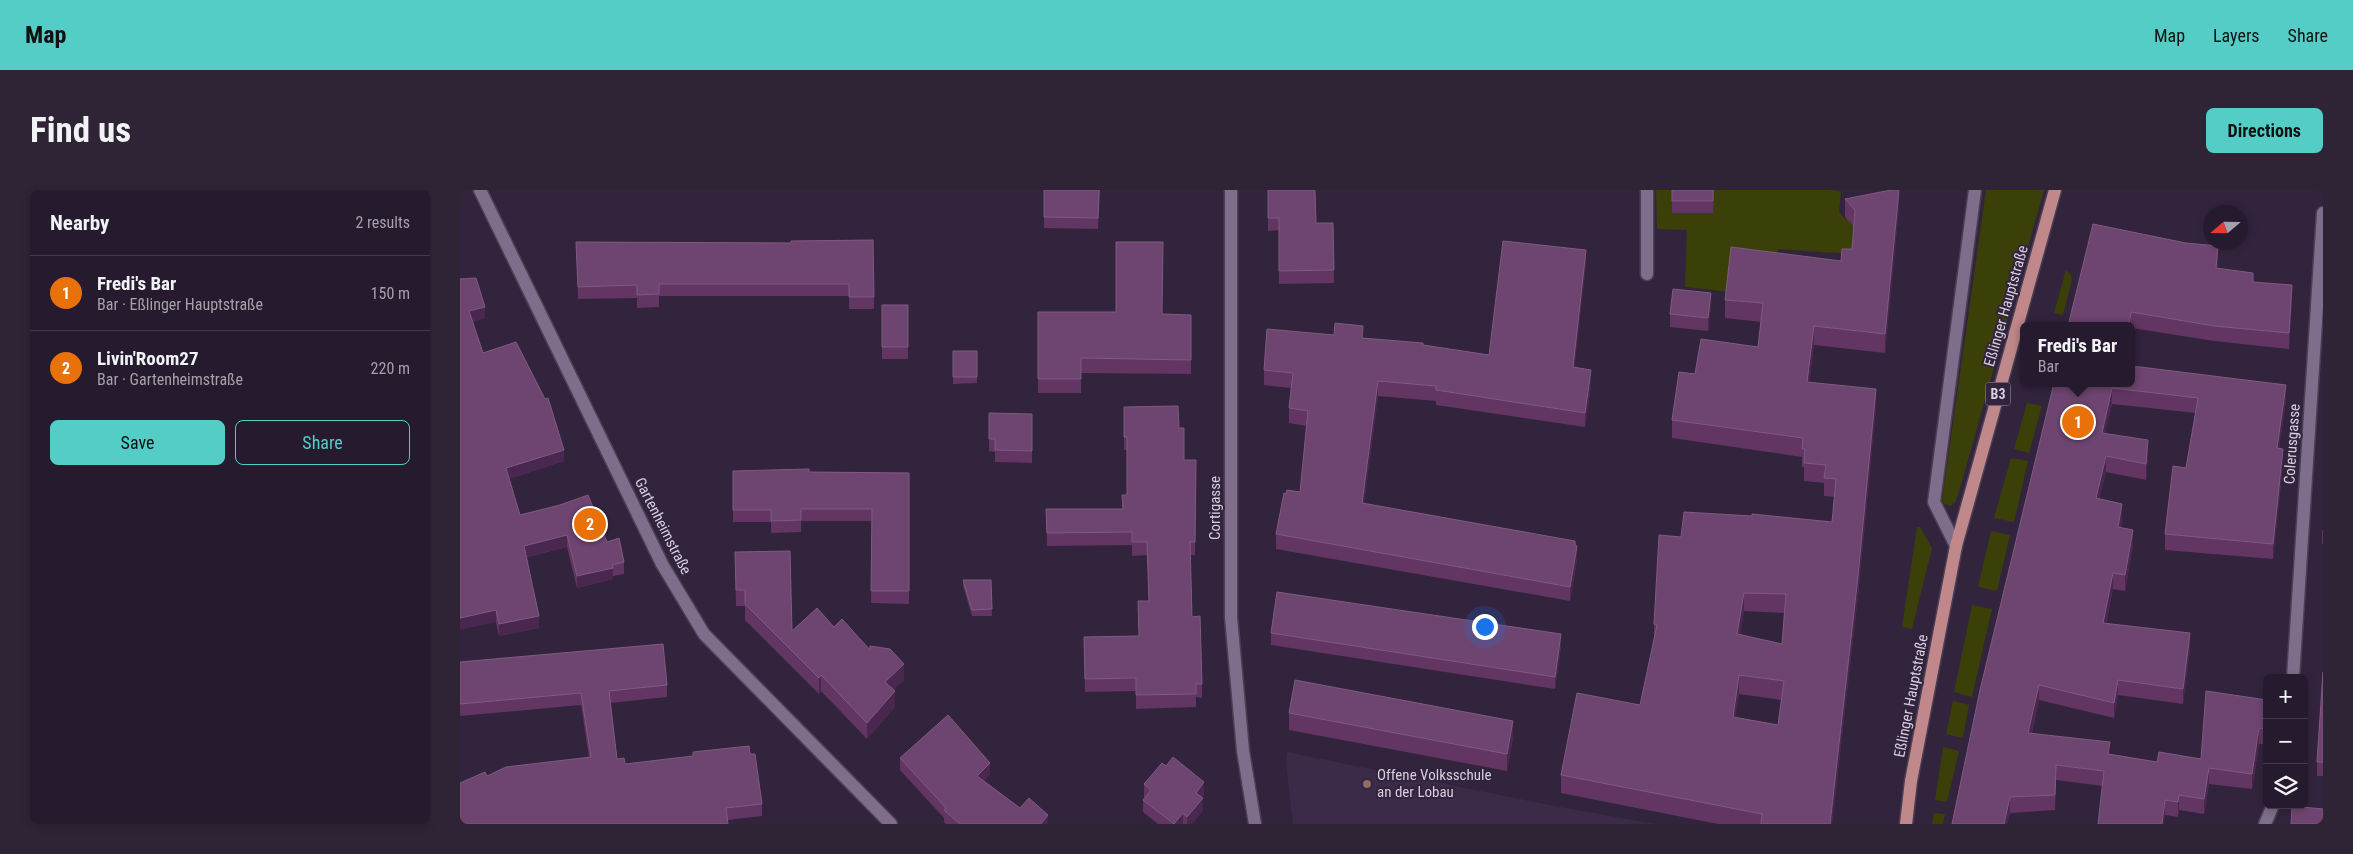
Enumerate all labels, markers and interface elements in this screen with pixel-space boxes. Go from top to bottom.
text: Map [25,21,66,49]
text: Map [2154,25,2185,46]
text: Layers [2213,25,2260,46]
text: Share [2288,25,2328,46]
button: Directions [2206,108,2323,153]
text: Find us [30,110,131,151]
north arrow [2203,205,2248,250]
text: Nearby [50,211,109,235]
text: 2 results [355,213,410,232]
street label: Eßlinger Hauptstraße [1980,243,2032,369]
text: Fredi's Bar [97,272,176,295]
text: 1 [62,284,70,303]
text: 150 m [371,284,410,303]
text: Bar · Eßlinger Hauptstraße [97,295,263,314]
popup [2020,322,2135,387]
text: Fredi's Bar [2038,334,2117,357]
text: Livin'Room27 [97,347,199,370]
text: Bar [2038,357,2059,376]
text: 2 [62,359,70,378]
text: 220 m [371,359,410,378]
text: Bar · Gartenheimstraße [97,370,243,389]
road number: B3 [1986,382,2010,405]
pin: 1 [2062,403,2094,441]
street label: Colerusgasse [2280,403,2304,485]
button: Save [50,420,225,465]
button: Share [235,420,410,465]
street label: Gartenheimstraße [631,475,695,577]
street label: Cortigasse [1206,476,1224,540]
pin: 2 [574,505,606,543]
your location [1472,614,1498,640]
street label: Eßlinger Hauptstraße [1890,633,1932,759]
map controls [2263,674,2308,809]
button: + [2263,674,2308,719]
button: − [2263,719,2308,764]
button: layers [2263,764,2308,809]
place label: Offene Volksschule an der Lobau [1377,766,1492,801]
marker: Offene Volksschule an der Lobau [1361,778,1373,790]

